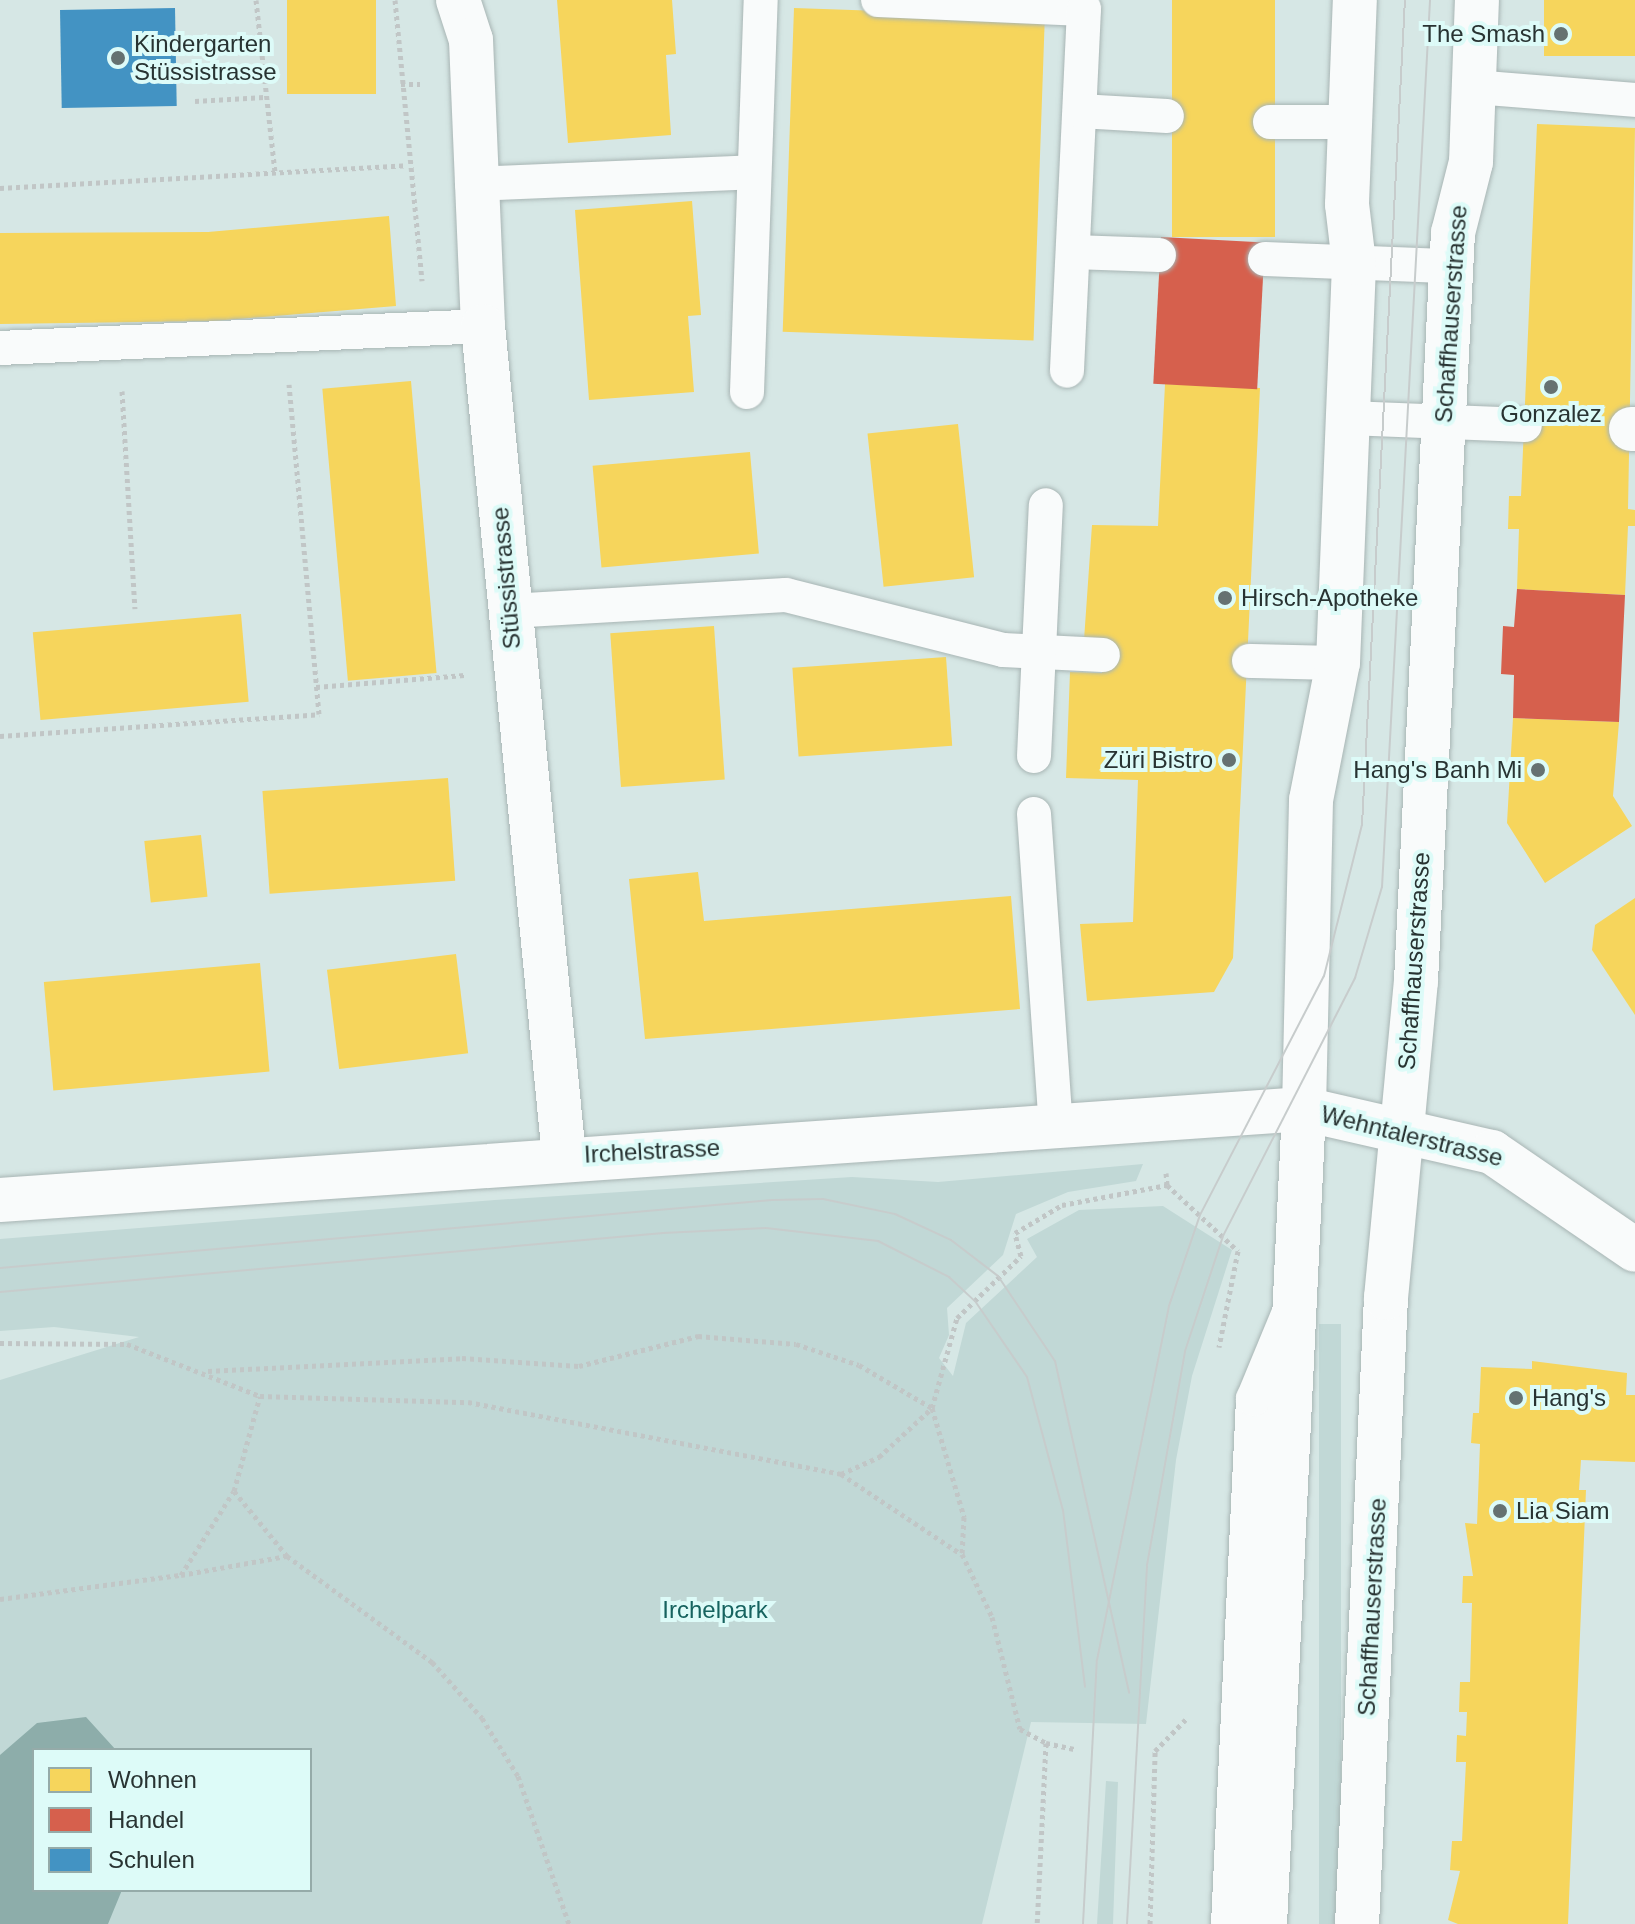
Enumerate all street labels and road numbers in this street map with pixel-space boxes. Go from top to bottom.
street label: Schaffhauserstrasse [1429,204,1473,424]
street label: Stüssistrasse [485,506,527,650]
street label: Schaffhauserstrasse [1392,851,1436,1071]
street label: Wehntalerstrasse [1318,1099,1506,1173]
street label: Irchelstrasse [583,1133,721,1169]
street label: Schaffhauserstrasse [1352,1497,1392,1717]

